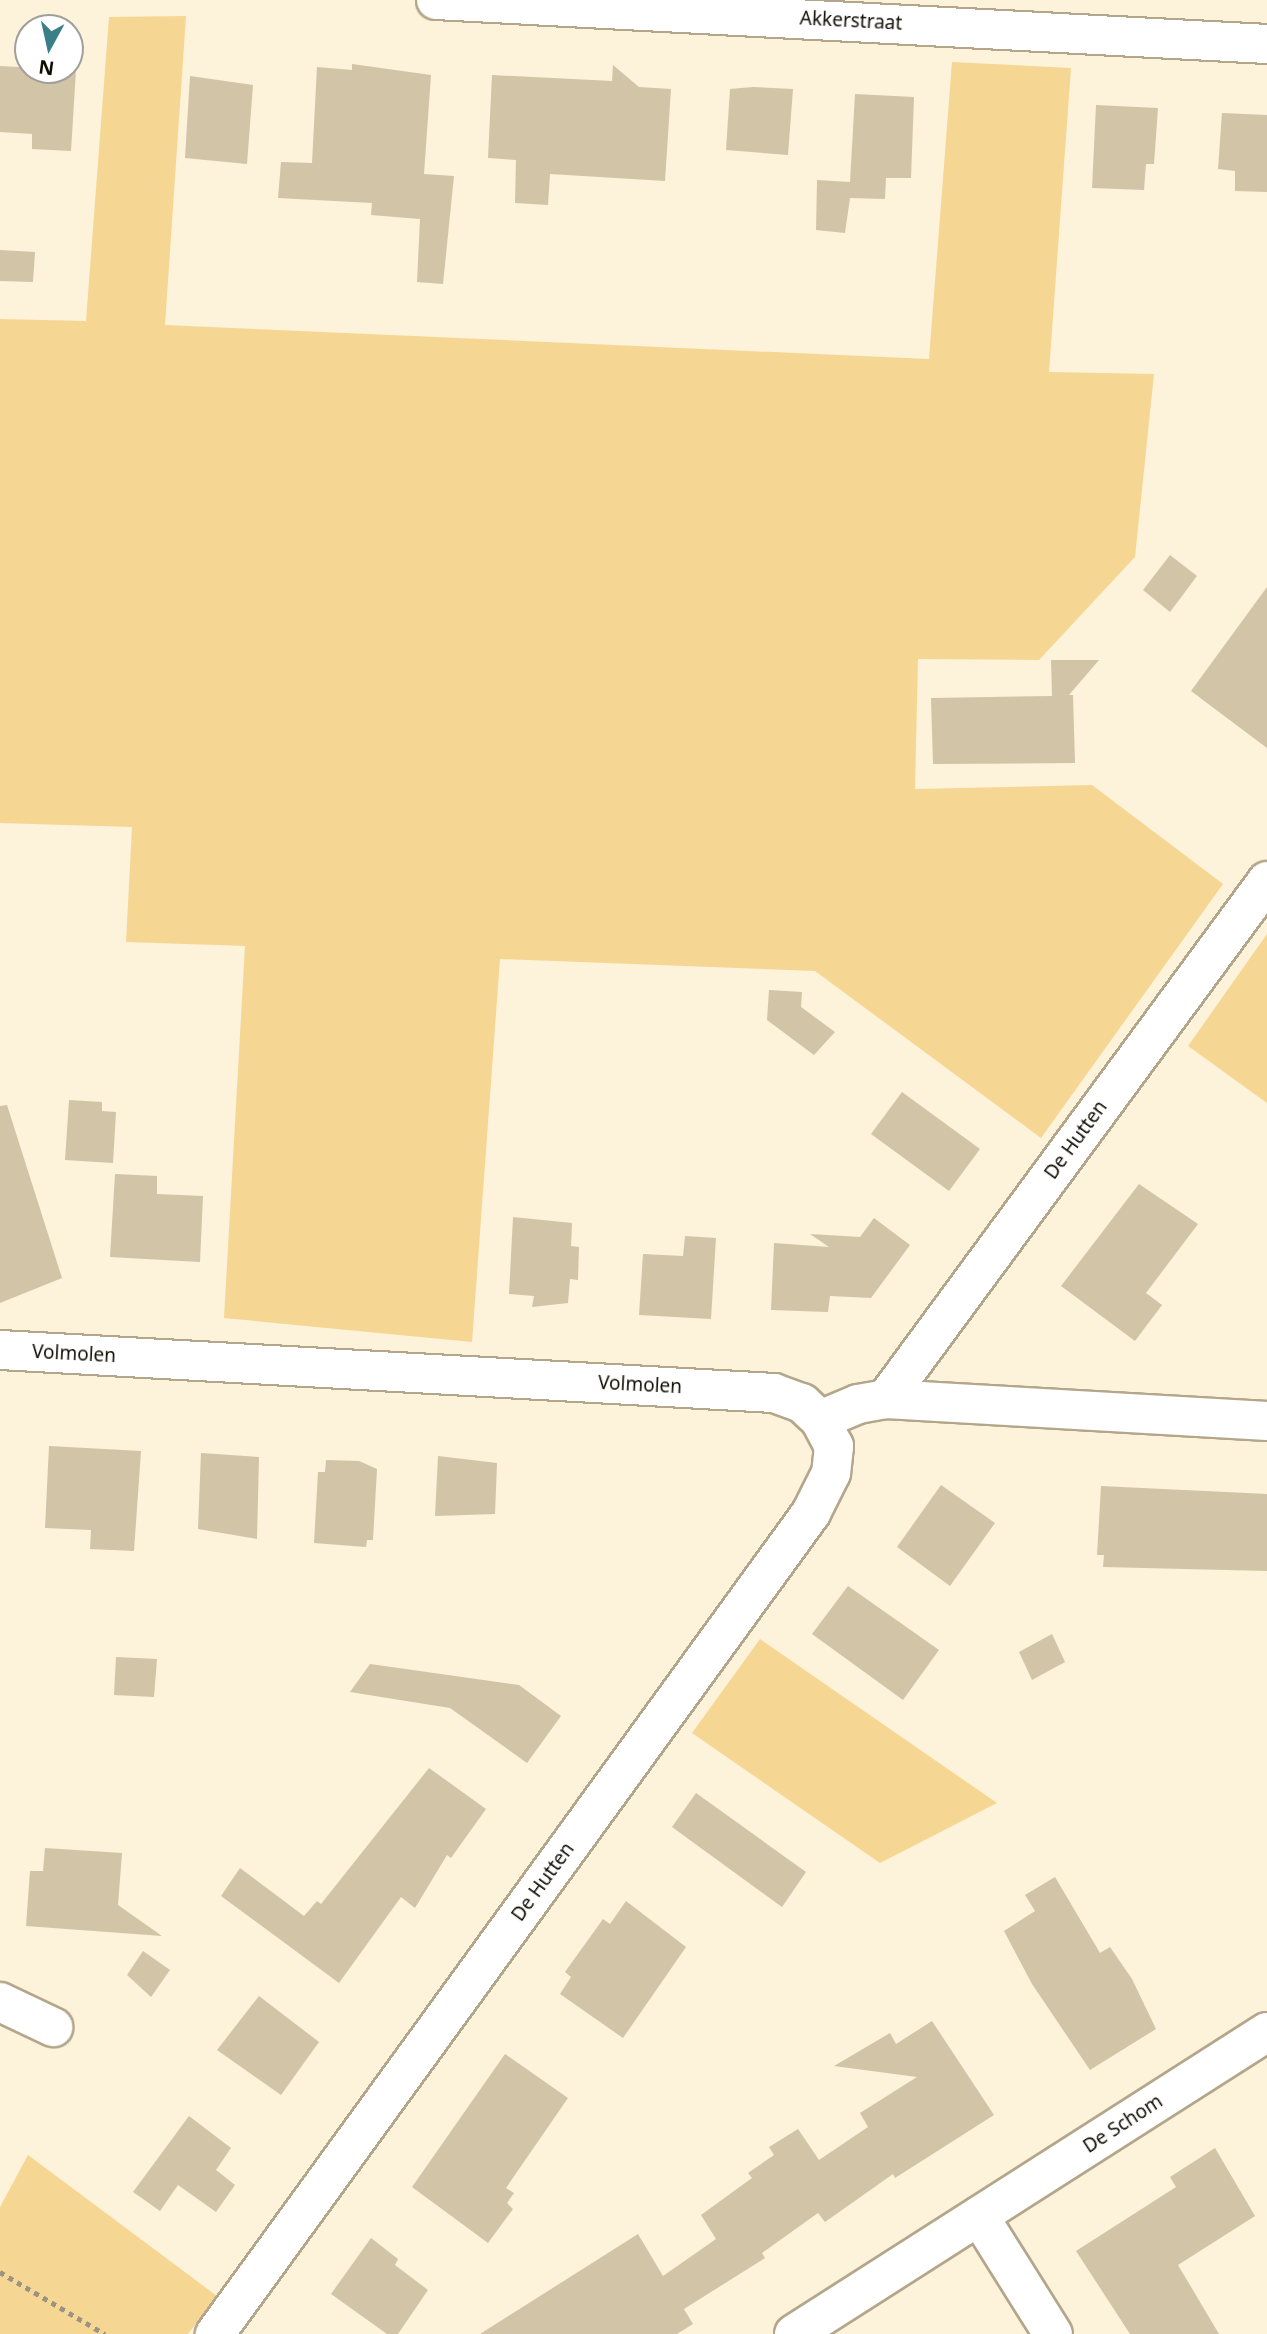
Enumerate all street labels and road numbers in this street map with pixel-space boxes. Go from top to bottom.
street label: Akkerstraat [799,7,903,35]
street label: De Hutten [1040,1096,1112,1184]
street label: Volmolen [31,1340,117,1368]
street label: Volmolen [597,1371,683,1399]
street label: De Hutten [507,1838,579,1926]
street label: De Schom [1079,2090,1167,2158]

